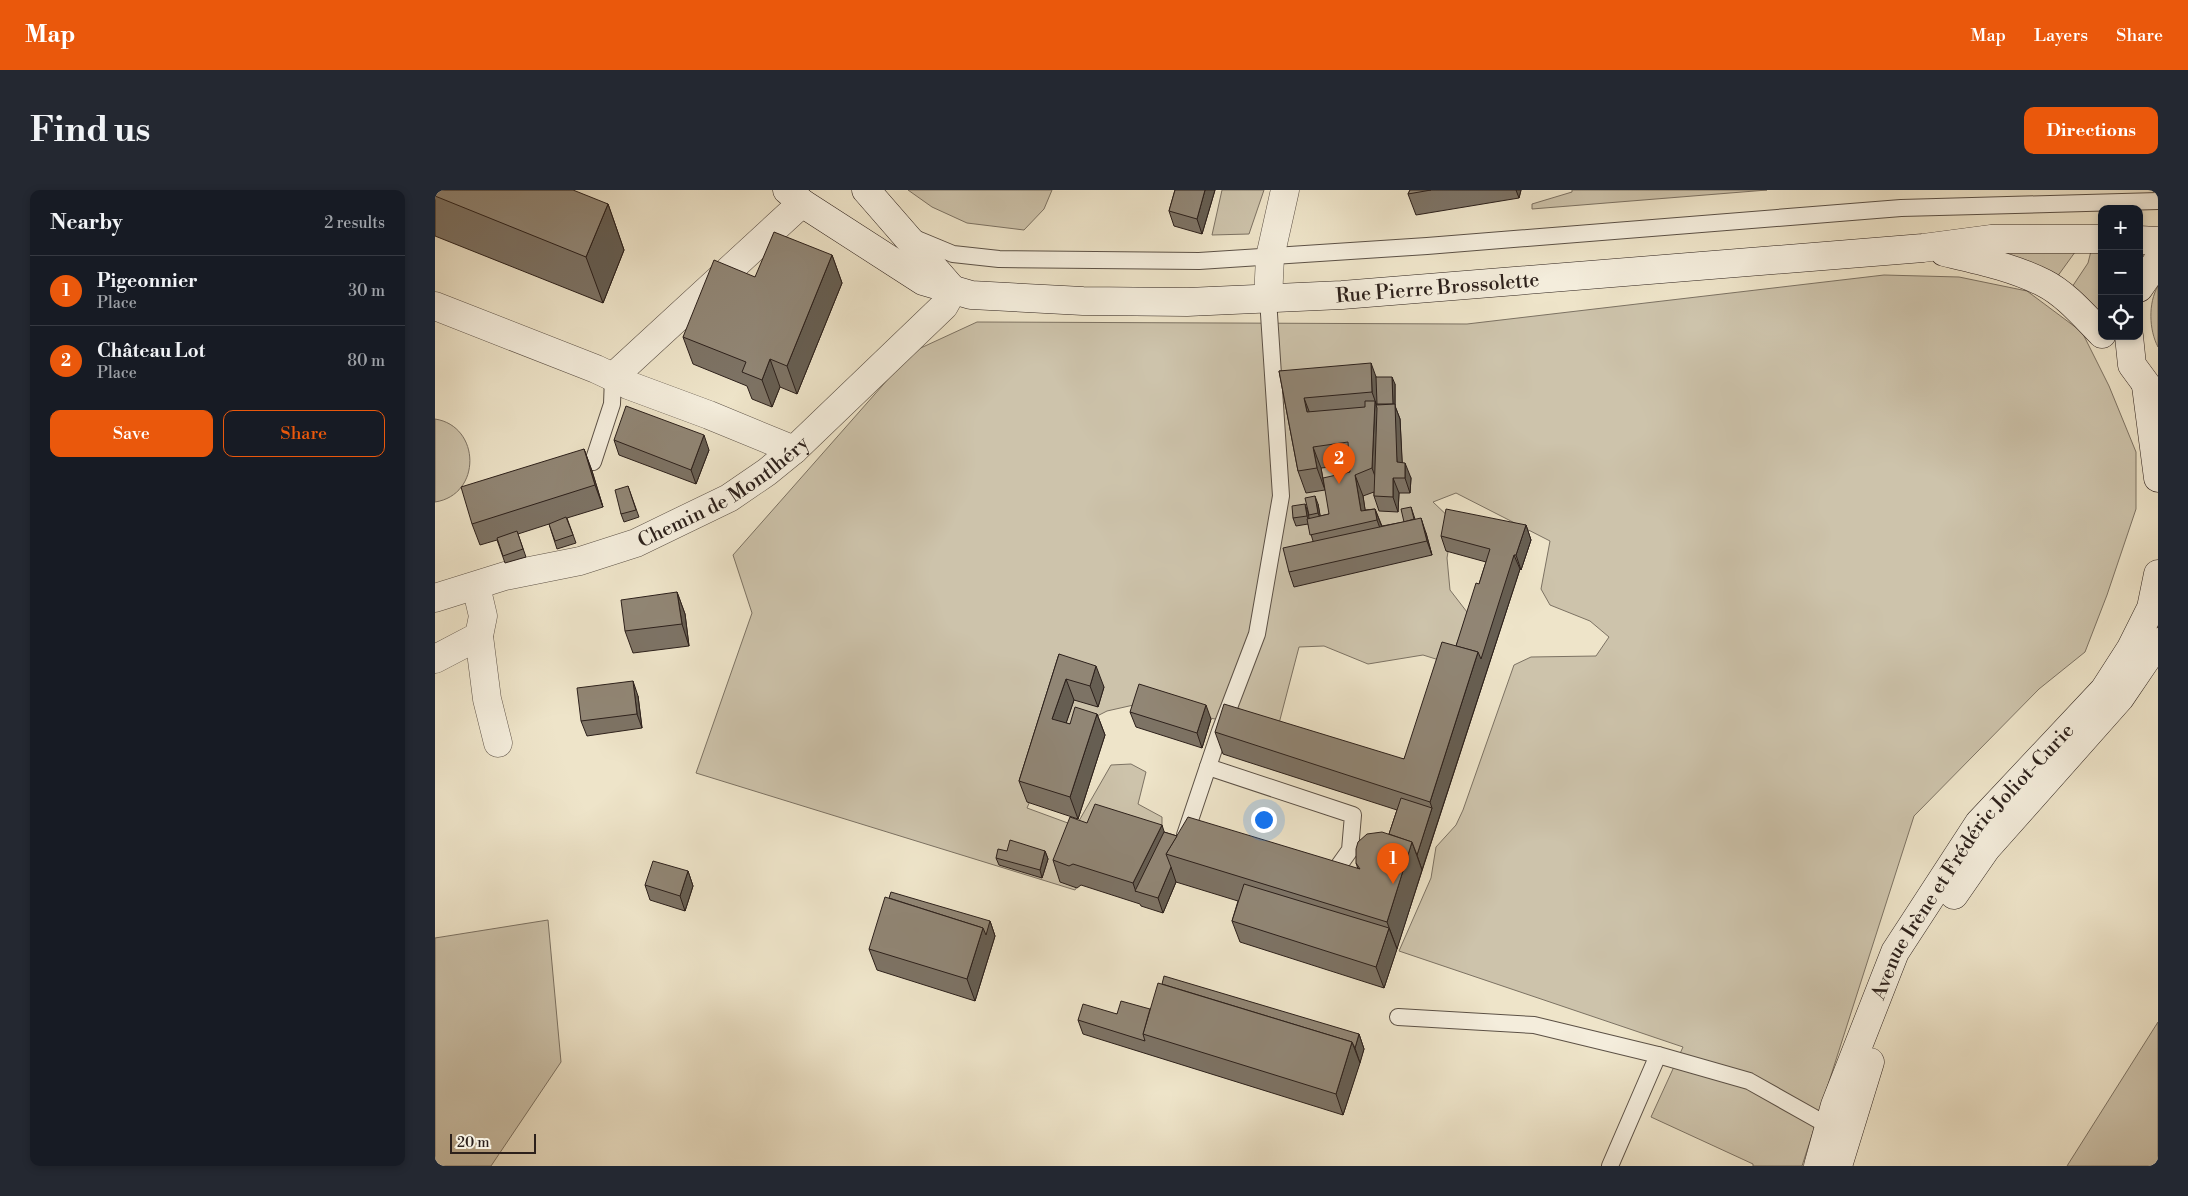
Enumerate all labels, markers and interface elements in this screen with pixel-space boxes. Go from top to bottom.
text: Map [25,20,75,50]
text: Map [1971,24,2006,47]
text: Layers [2034,24,2088,47]
text: Share [2116,24,2163,47]
button: Directions [2024,107,2158,154]
text: Find us [30,109,150,152]
map controls [2098,205,2143,340]
button: + [2098,205,2143,250]
text: Nearby [50,210,123,236]
text: 2 results [324,213,385,233]
button: − [2098,250,2143,295]
street label: Rue Pierre Brossolette [1335,268,1540,309]
text: Pigeonnier [97,269,198,293]
text: 1 [62,281,70,301]
text: 30 m [348,281,385,301]
text: Place [97,293,137,313]
button: locate [2098,295,2143,340]
text: Château Lot [97,339,205,363]
text: 2 [61,351,71,371]
text: 80 m [347,351,385,371]
text: Place [97,363,137,383]
button: Save [50,410,213,457]
button: Share [223,410,385,457]
street label: Chemin de Montlhéry [634,431,815,554]
pin: 2 [1323,443,1355,484]
street label: Avenue Irène et Frédéric Joliot-Curie [1866,719,2080,1004]
your location [1251,807,1277,833]
pin: 1 [1377,843,1409,884]
scale bar [450,1131,536,1154]
text: 20 m [457,1134,489,1152]

